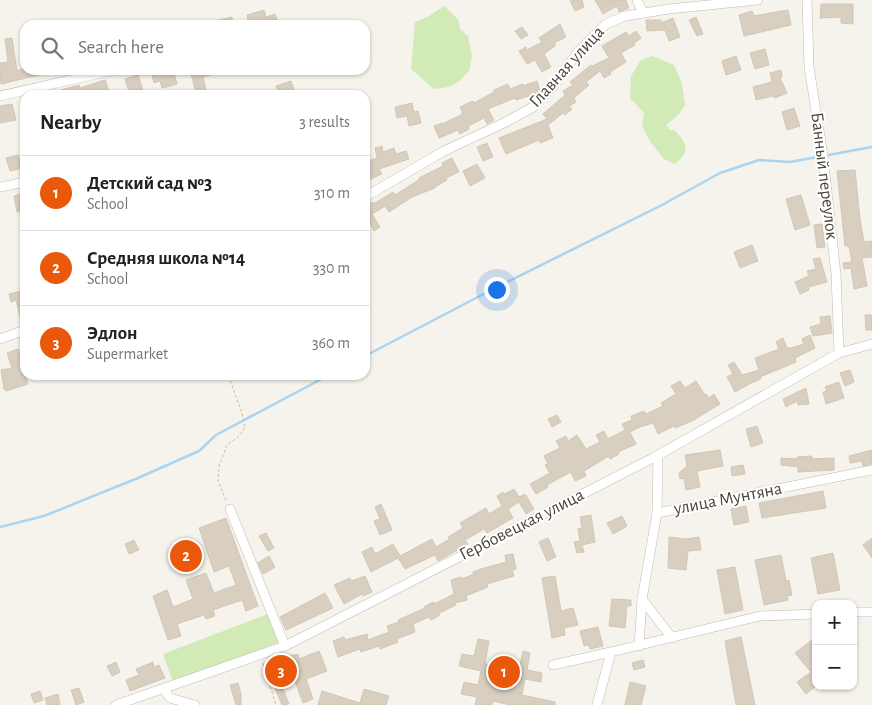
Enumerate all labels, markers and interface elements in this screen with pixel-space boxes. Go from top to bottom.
search box [20,20,370,75]
street label: Главная улица [526,23,608,111]
icon: search [38,34,66,62]
text: Search here [78,38,164,57]
street label: Банный переулок [807,111,841,241]
text: Nearby [40,112,101,133]
text: 3 results [299,114,350,130]
text: Детский сад №3 [87,174,212,193]
text: 1 [53,185,59,201]
text: 310 m [314,185,350,201]
text: School [87,196,128,212]
text: Средняя школа №14 [87,249,245,268]
text: 2 [52,260,60,276]
text: 330 m [313,260,350,276]
text: School [87,271,128,287]
your location [484,277,510,303]
text: Эдлон [87,324,137,343]
text: 3 [53,335,59,351]
text: 360 m [312,335,350,351]
text: Supermarket [87,346,168,362]
street label: улица Мунтяна [671,480,784,518]
street label: Гербовецкая улица [456,485,587,564]
pin: 2 [170,537,202,575]
map controls [812,600,857,690]
button: + [812,600,857,645]
button: − [812,645,857,690]
pin: 3 [265,652,297,690]
pin: 1 [488,653,520,691]

